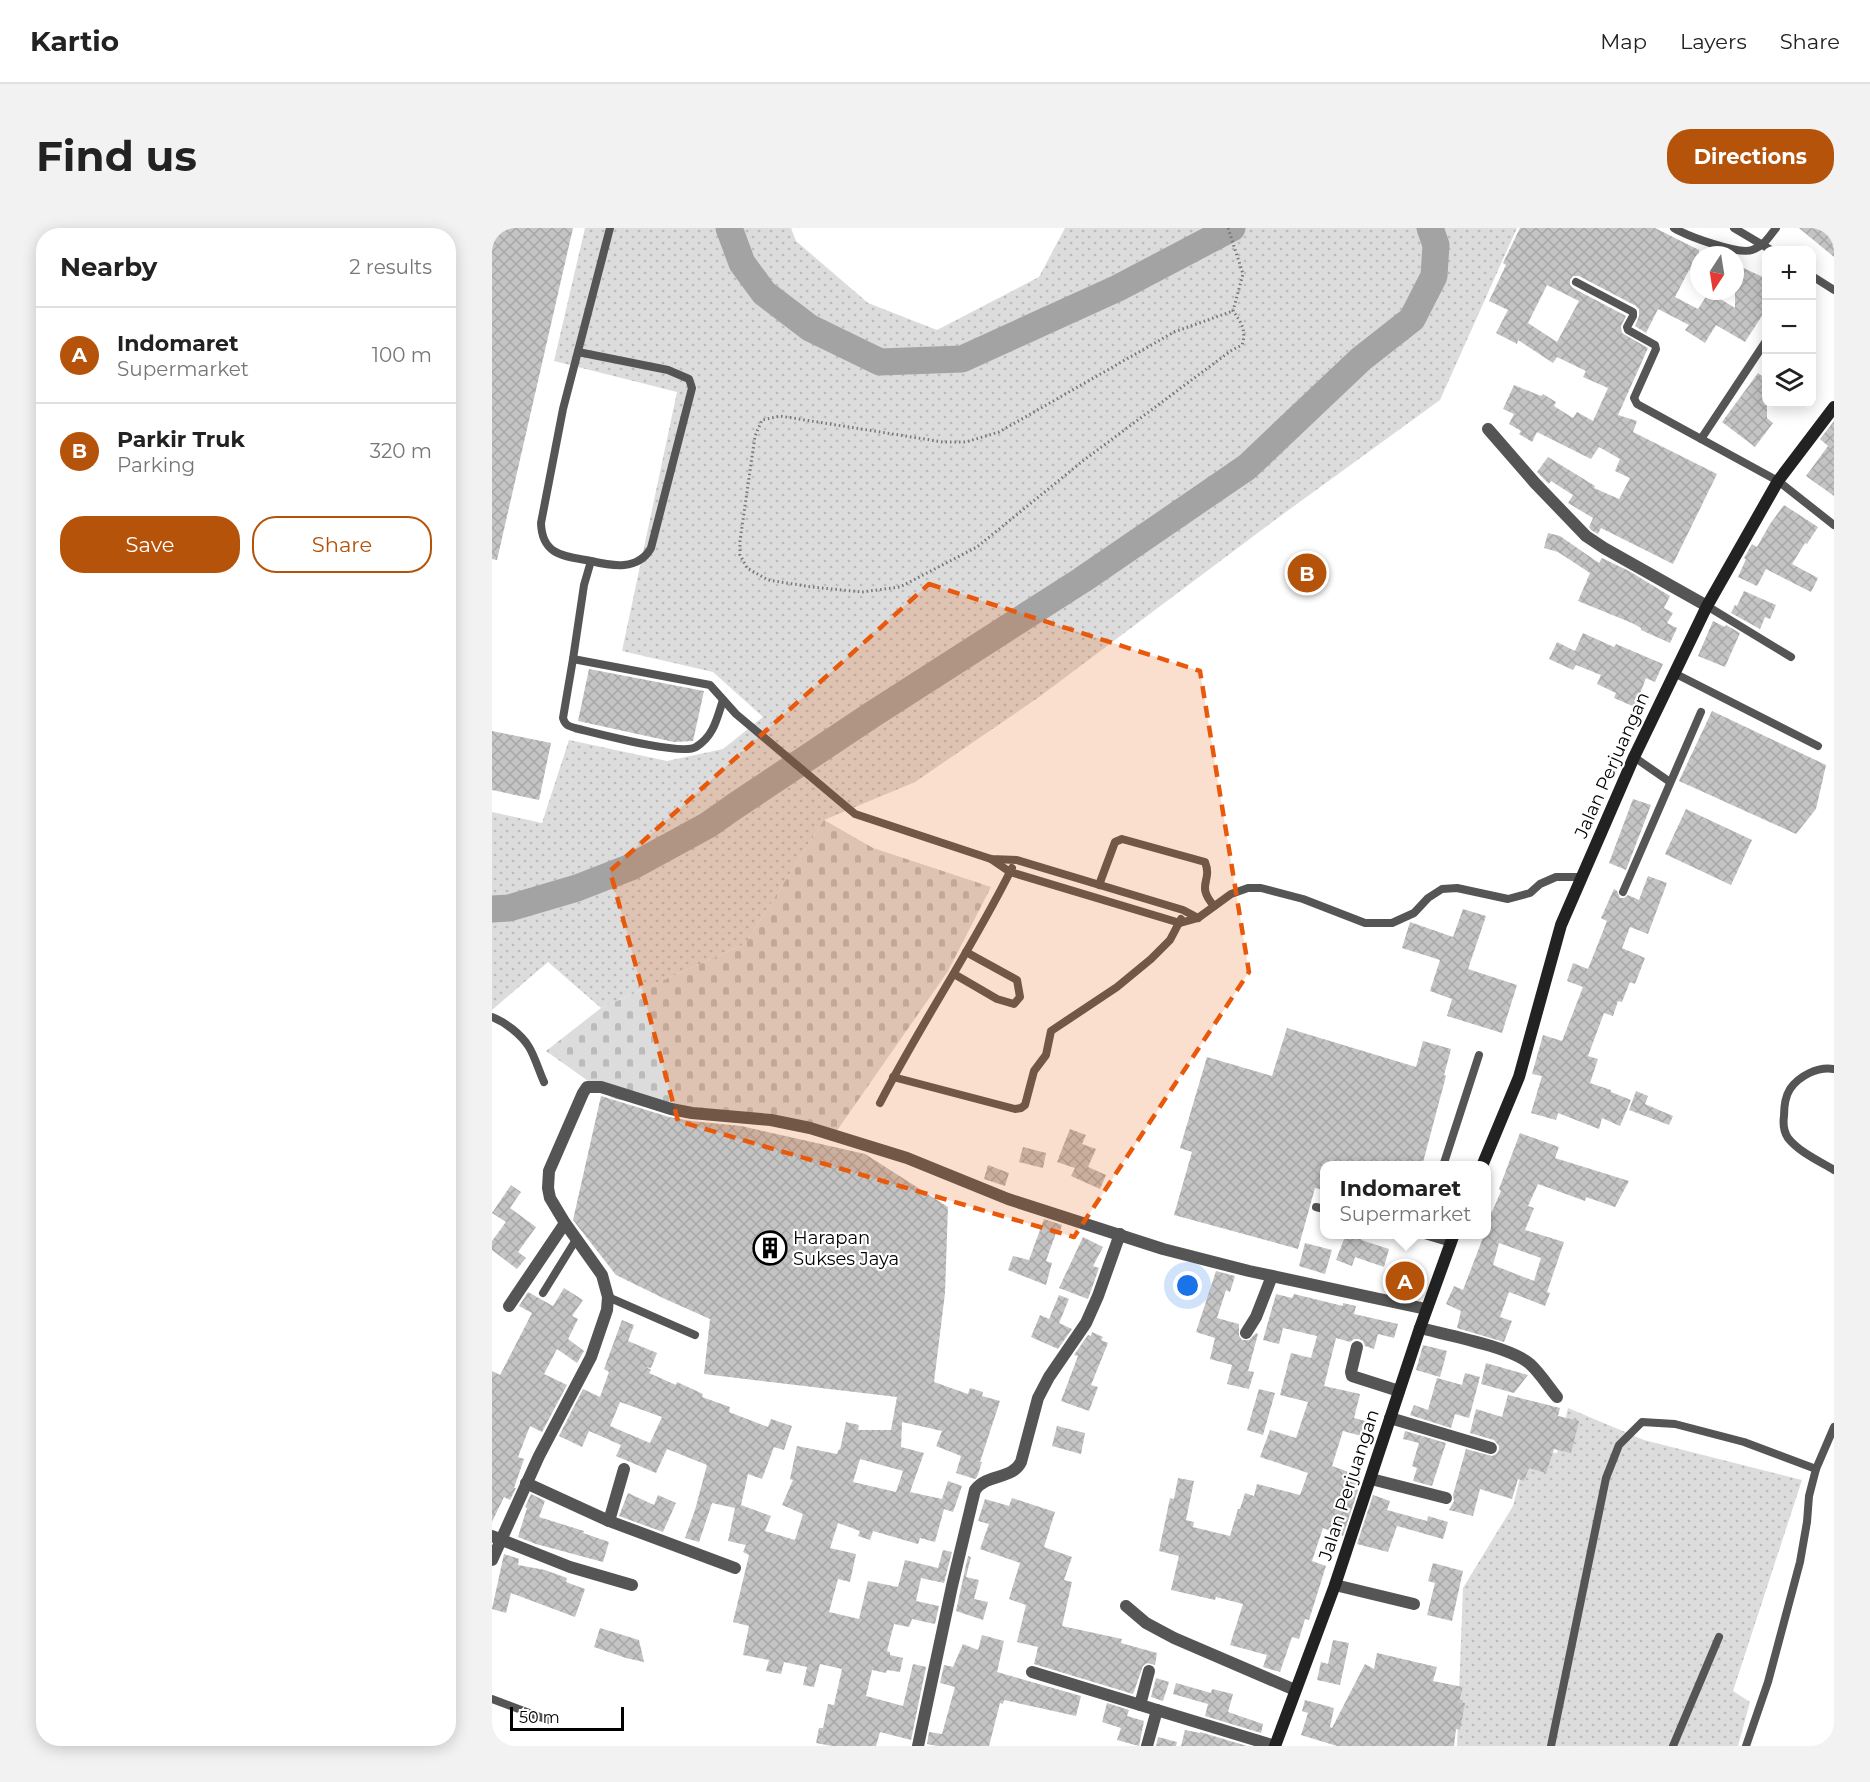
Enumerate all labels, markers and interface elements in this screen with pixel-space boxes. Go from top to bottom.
text: Kartio [30,24,119,58]
text: Map [1600,29,1647,54]
text: Layers [1680,29,1747,54]
text: Share [1780,29,1840,54]
button: Directions [1667,129,1834,184]
text: Find us [36,130,197,182]
north arrow [1690,246,1744,300]
map controls [1762,246,1816,408]
button: + [1762,246,1816,300]
text: Nearby [60,251,157,283]
text: 2 results [349,255,432,279]
button: − [1762,300,1816,354]
text: Indomaret [117,330,239,357]
text: A [72,343,87,367]
text: 100 m [372,343,432,367]
button: layers [1762,354,1816,408]
text: Supermarket [117,357,249,381]
text: Parkir Truk [117,426,245,453]
text: B [72,439,87,463]
text: 320 m [370,439,432,463]
text: Parking [117,453,195,477]
button: Save [60,516,240,573]
button: Share [252,516,432,573]
pin: B [1288,550,1326,596]
street label: Jalan Perjuangan [1569,688,1654,842]
popup [1320,1161,1491,1239]
text: Indomaret [1340,1175,1461,1202]
text: Supermarket [1340,1202,1471,1226]
place label: Harapan Sukses Jaya [793,1227,899,1270]
building icon: Harapan Sukses Jaya [752,1230,788,1266]
pin: A [1386,1258,1424,1304]
your location [1173,1271,1202,1300]
street label: Jalan Perjuangan [1314,1407,1384,1564]
scale bar [510,1704,624,1732]
text: 50 m [519,1708,560,1727]

